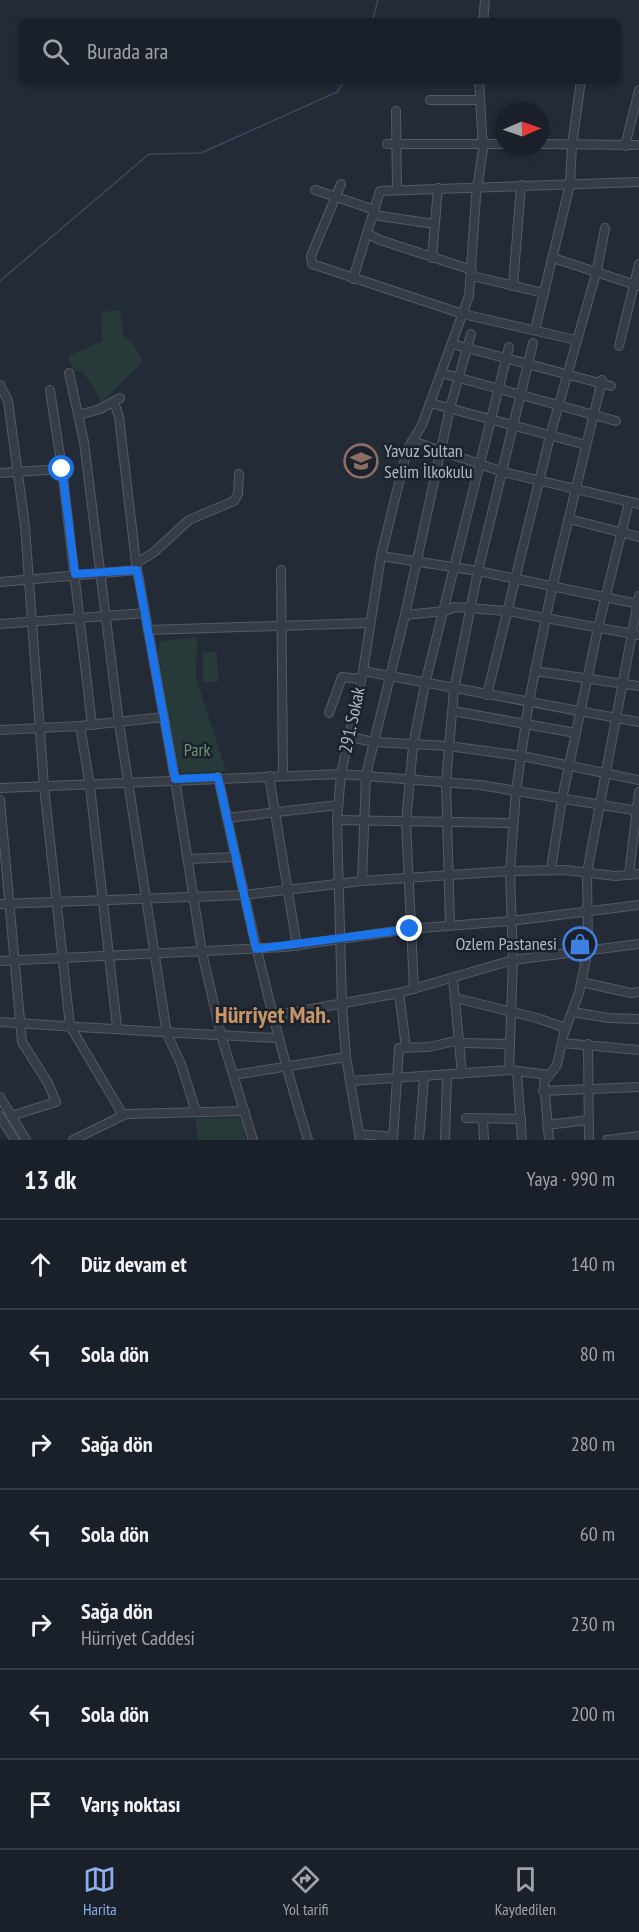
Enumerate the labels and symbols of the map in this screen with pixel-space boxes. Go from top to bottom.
north arrow [495,102,549,156]
place label: Yavuz Sultan Selim İlkokulu [384,439,473,483]
school or university icon: Yavuz Sultan Selim İlkokulu [343,443,379,479]
route start [48,455,74,481]
street label: 291. Sokak [333,685,370,755]
park label: Park [184,738,210,761]
route end [396,915,422,941]
shop icon: Ozlem Pastanesi [562,926,598,962]
place label: Ozlem Pastanesi [455,932,557,955]
district label: Hürriyet Mah. [215,999,331,1030]

